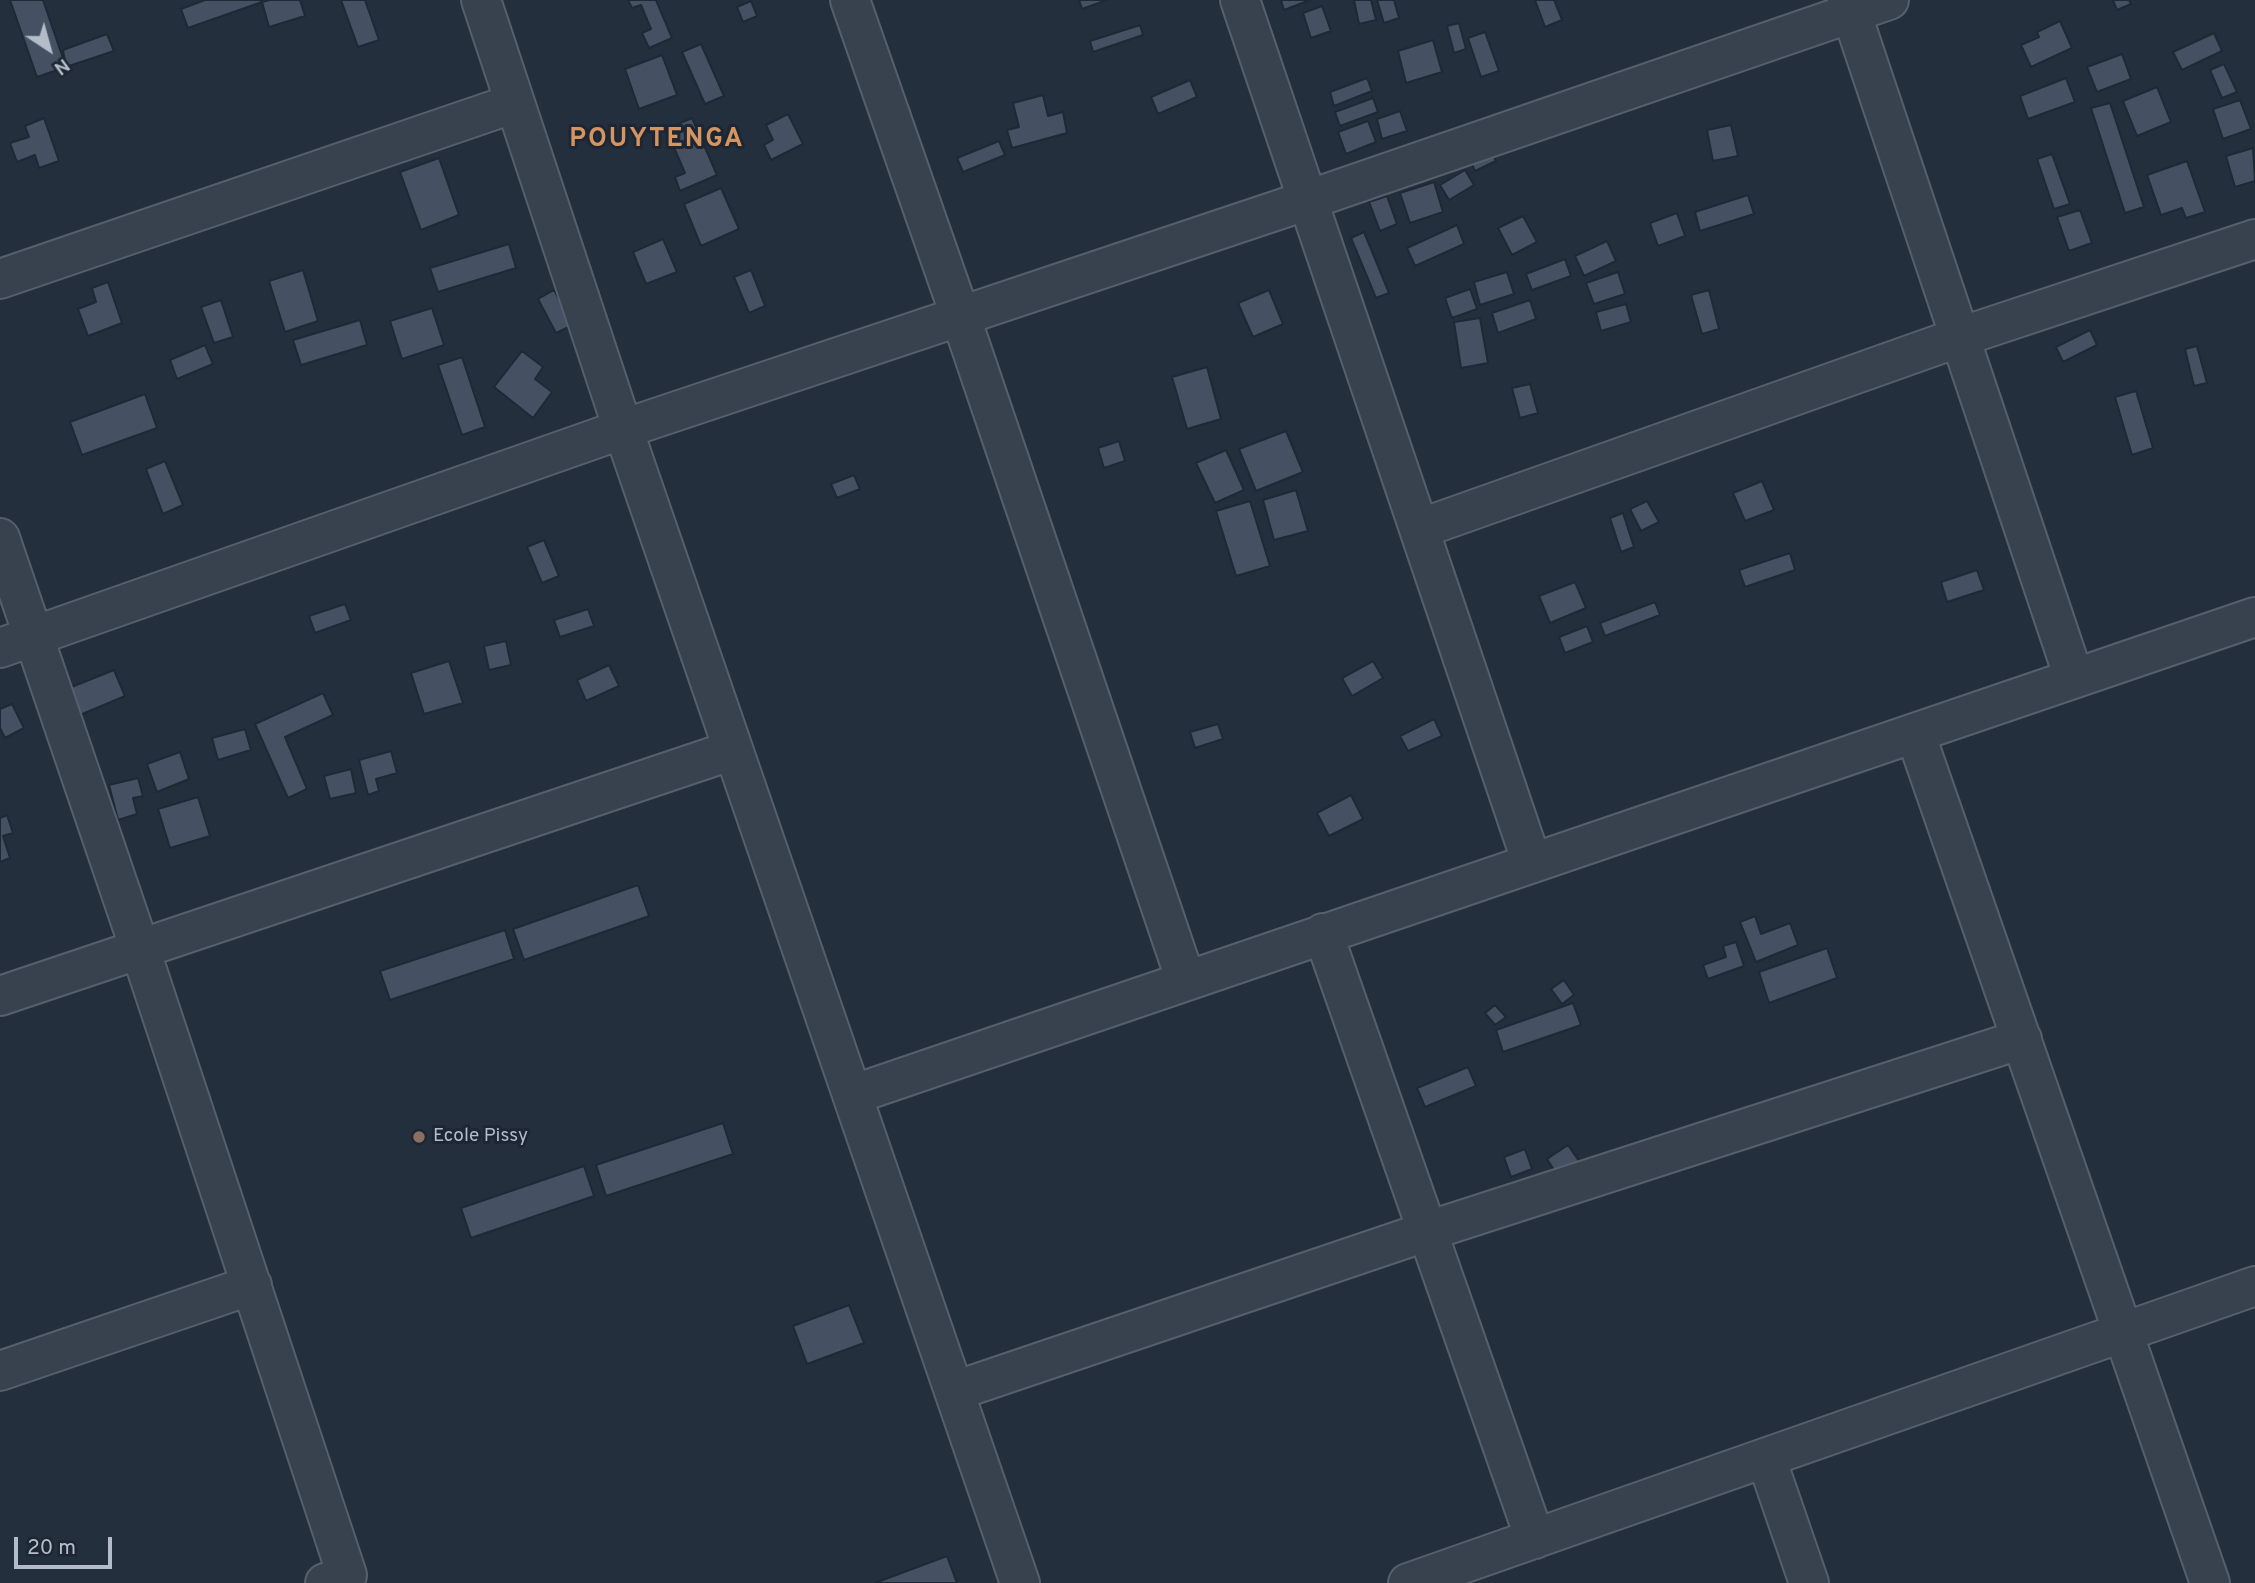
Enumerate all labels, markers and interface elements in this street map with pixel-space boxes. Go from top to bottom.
north arrow [14,14,84,84]
text: N [49,52,74,80]
district label: POUYTENGA [570,125,744,157]
place label: Ecole Pissy [433,1126,528,1148]
marker: Ecole Pissy [411,1129,427,1145]
scale bar [18,1524,116,1568]
text: 20 m [27,1535,76,1562]

